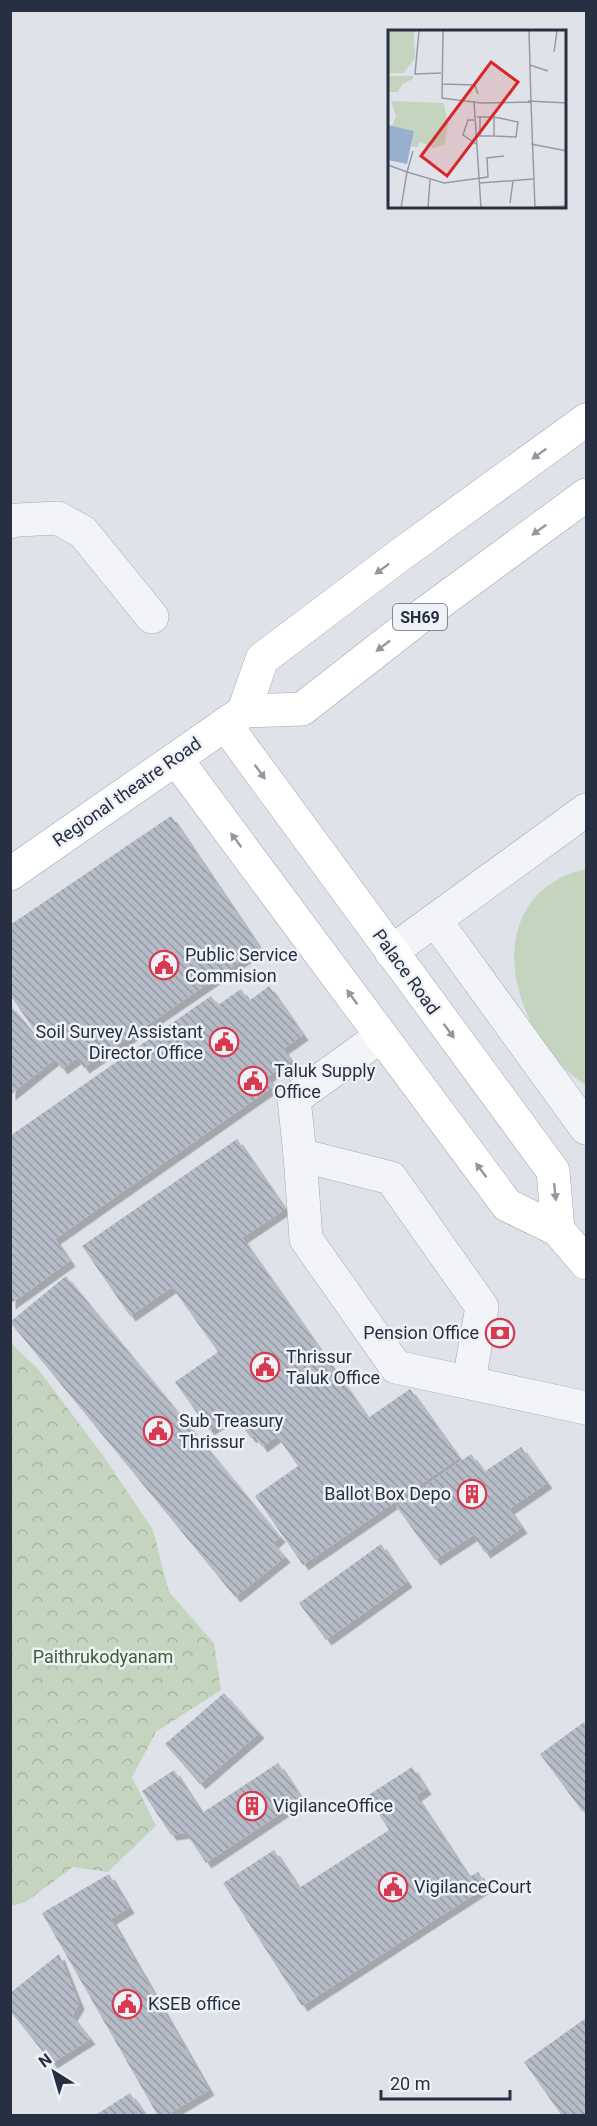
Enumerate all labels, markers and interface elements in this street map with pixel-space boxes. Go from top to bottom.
inset map [388,30,567,208]
one-way arrow [532,448,548,460]
one-way arrow [532,523,547,535]
one-way arrow [374,563,390,575]
road number: SH69 [393,604,447,630]
one-way arrow [375,639,391,652]
street label: Regional theatre Road [49,732,205,851]
one-way arrow [254,763,266,779]
one-way arrow [231,832,243,847]
street label: Palace Road [369,925,444,1018]
place label: Public Service Commision [185,944,298,986]
public building icon: Public Service Commision [148,949,180,981]
one-way arrow [347,989,359,1004]
place label: Soil Survey Assistant Director Office [35,1021,203,1063]
one-way arrow [443,1022,455,1038]
public building icon: Soil Survey Assistant Director Office [208,1026,240,1058]
place label: Taluk Supply Office [274,1060,376,1102]
public building icon: Taluk Supply Office [237,1065,269,1097]
one-way arrow [475,1162,487,1178]
one-way arrow [550,1182,560,1201]
bank icon: Pension Office [484,1317,516,1349]
place label: Pension Office [363,1322,479,1343]
place label: Thrissur Taluk Office [286,1346,380,1388]
public building icon: Thrissur Taluk Office [249,1351,281,1383]
place label: Sub Treasury Thrissur [179,1410,284,1452]
public building icon: Sub Treasury Thrissur [142,1415,174,1447]
building icon: Ballot Box Depo [456,1478,488,1510]
place label: Ballot Box Depo [324,1483,451,1504]
park label: Paithrukodyanam [33,1646,173,1667]
building icon: VigilanceOffice [236,1790,268,1822]
place label: VigilanceOffice [273,1795,393,1816]
public building icon: VigilanceCourt [377,1871,409,1903]
place label: VigilanceCourt [414,1876,532,1897]
public building icon: KSEB office [111,1988,143,2020]
place label: KSEB office [148,1993,241,2014]
north arrow [24,2042,84,2102]
text: N [35,2049,56,2071]
scale bar [381,2063,510,2101]
text: 20 m [390,2073,430,2094]

